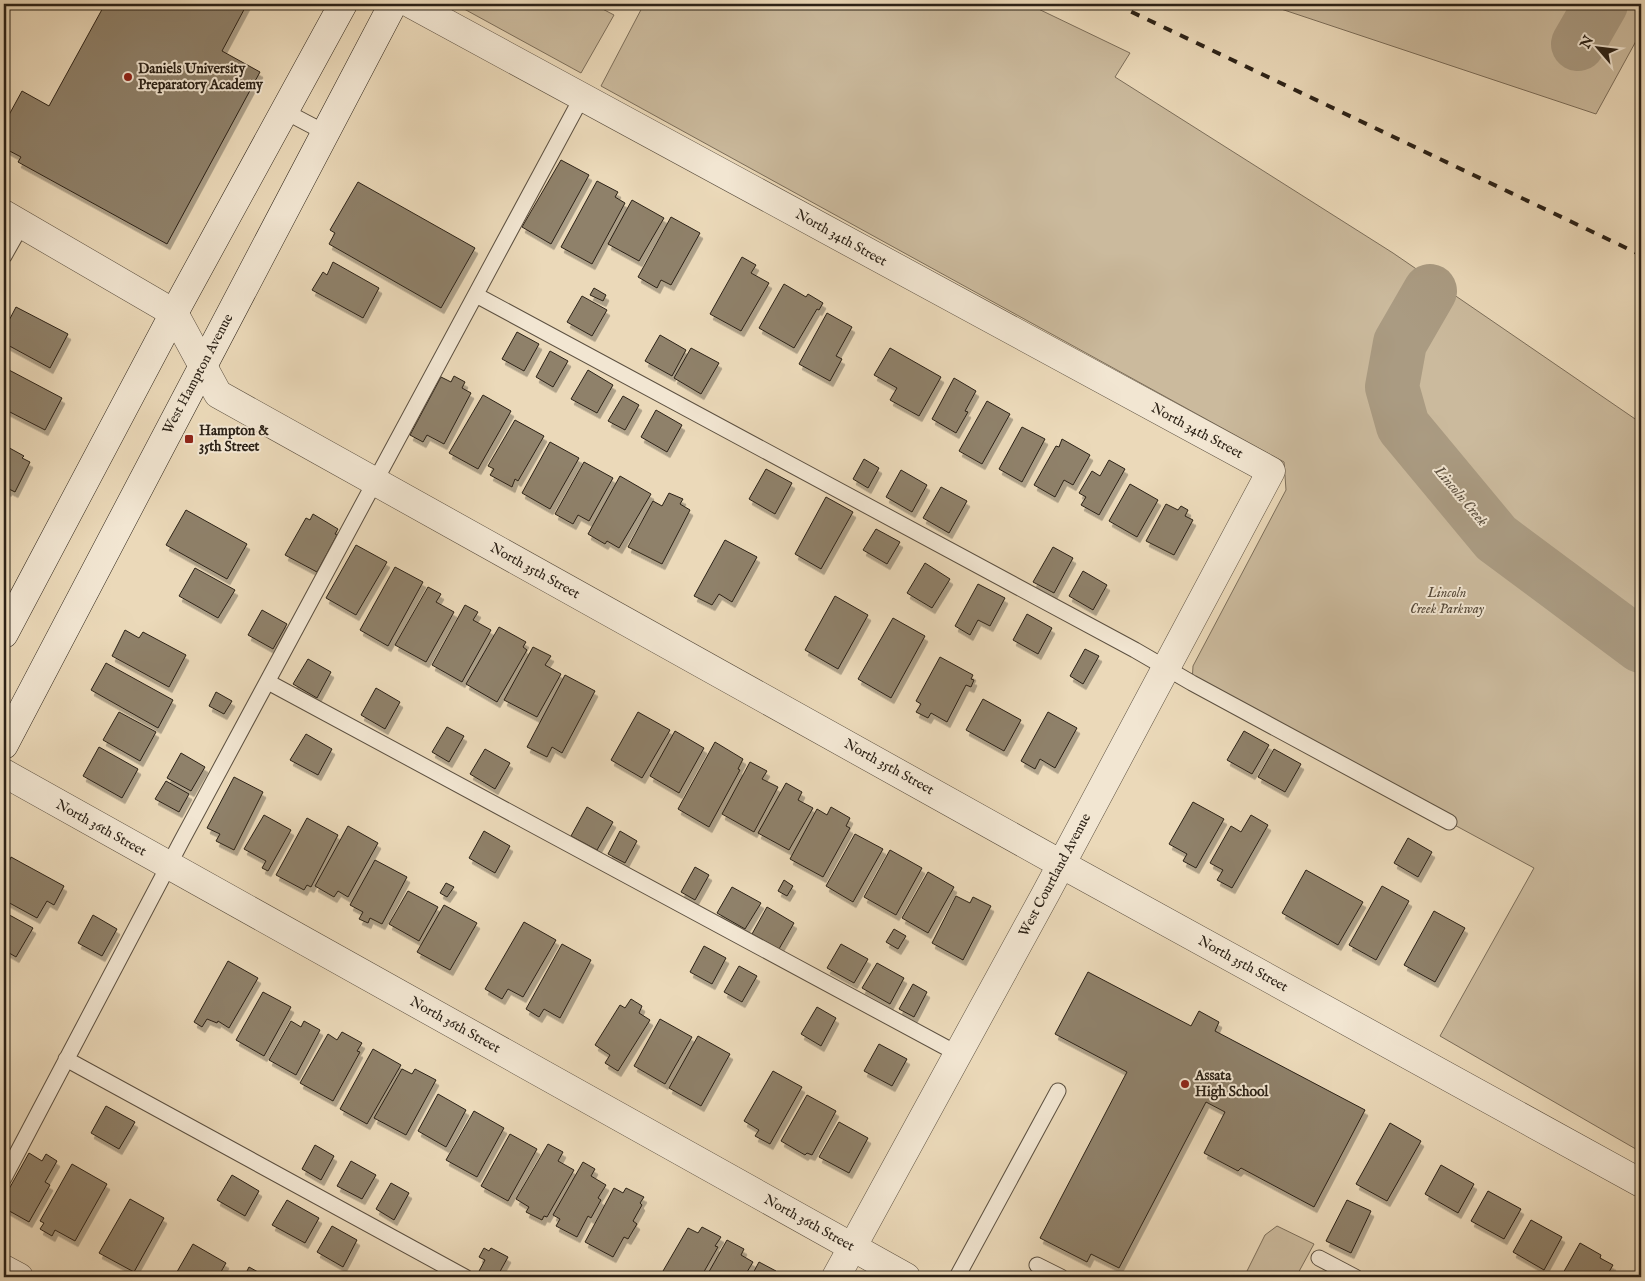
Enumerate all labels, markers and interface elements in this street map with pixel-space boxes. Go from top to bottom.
north arrow [1572,22,1622,72]
text: N [1576,33,1598,53]
place label: Daniels University Preparatory Academy [138,60,264,94]
marker: Daniels University Preparatory Academy [122,71,134,83]
street label: North 34th Street [792,205,890,271]
street label: West Hampton Avenue [159,310,238,437]
street label: North 34th Street [1148,399,1246,463]
place label: Hampton & 35th Street [199,422,269,456]
marker: Hampton & 35th Street [183,433,195,445]
water label: Lincoln Creek [1430,461,1492,530]
street label: North 35th Street [487,539,583,603]
park label: Lincoln Creek Parkway [1410,584,1485,618]
street label: North 35th Street [841,735,937,799]
street label: North 36th Street [53,796,150,860]
street label: West Courtland Avenue [1015,810,1095,940]
street label: North 35th Street [1195,932,1291,996]
street label: North 36th Street [407,993,504,1057]
place label: Assata High School [1194,1067,1269,1101]
marker: Assata High School [1179,1078,1191,1090]
street label: North 36th Street [761,1191,858,1255]

